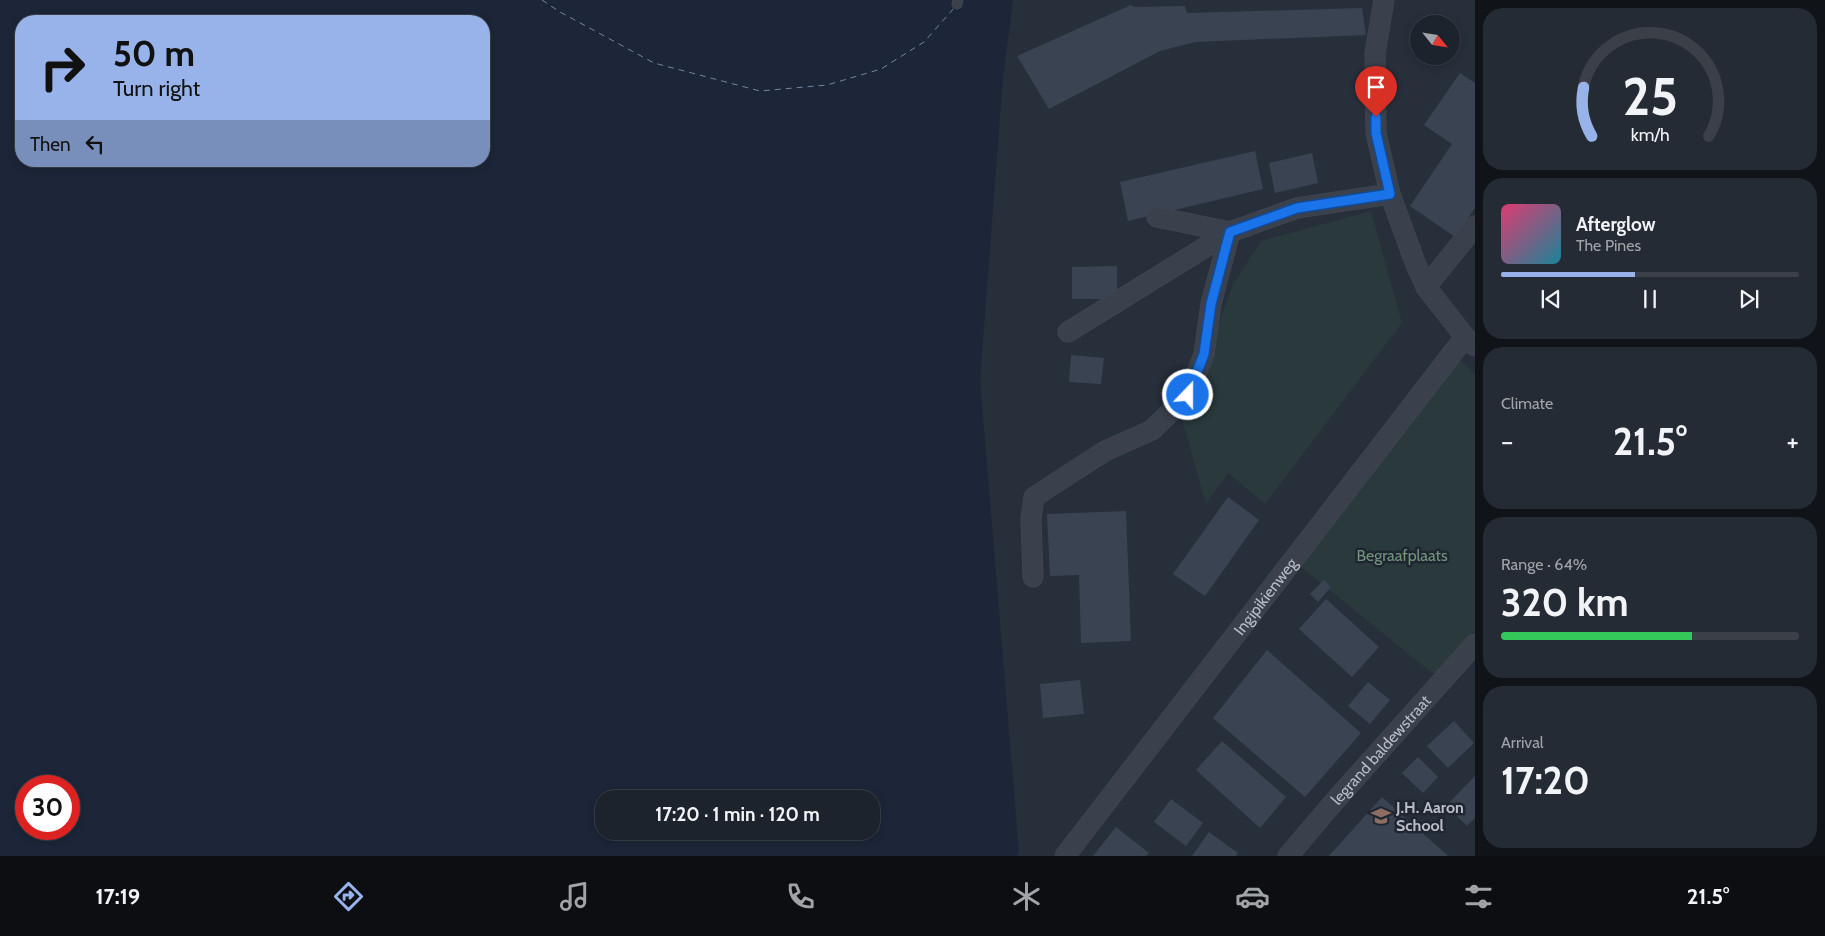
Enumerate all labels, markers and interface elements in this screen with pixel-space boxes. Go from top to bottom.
north arrow [1410,15,1460,65]
map controls [1410,15,1460,65]
text: 50 m [113,32,195,75]
icon: right [30,35,95,100]
text: 25 [1622,65,1678,128]
pin [1355,66,1397,117]
icon: arrive [1362,73,1390,101]
text: Turn right [113,75,200,102]
text: km/h [1630,124,1670,145]
icon: left [81,130,109,158]
text: Then [30,133,71,156]
text: Afterglow [1576,213,1656,236]
text: The Pines [1576,236,1641,255]
icon: previous [1537,285,1565,313]
icon: pause [1636,285,1664,313]
icon: next [1735,285,1763,313]
position arrow [1161,368,1213,420]
text: Climate [1501,394,1553,413]
text: 21.5° [1613,418,1687,465]
text: − [1501,424,1513,458]
text: + [1787,424,1799,458]
park label: Begraafplaats [1356,546,1448,565]
street label: Ingipikienweg [1230,553,1302,639]
text: Range · 64% [1501,555,1587,574]
text: 320 km [1501,579,1628,626]
street label: legrand baldewstraat [1327,691,1435,809]
text: Arrival [1501,733,1544,752]
text: 17:20 [1501,757,1590,804]
speed limit sign: 30 [15,775,80,840]
place label: J.H. Aaron School [1395,798,1464,835]
text: 17:20 · 1 min · 120 m [655,803,820,826]
school or university icon: J.H. Aaron School [1370,805,1392,827]
icon: directions [331,879,366,914]
icon: music [557,879,592,914]
icon: phone [783,879,818,914]
icon: climate [1009,879,1044,914]
icon: car [1235,879,1270,914]
icon: filters [1461,879,1496,914]
text: 17:19 [95,883,140,910]
text: 21.5° [1687,883,1729,910]

